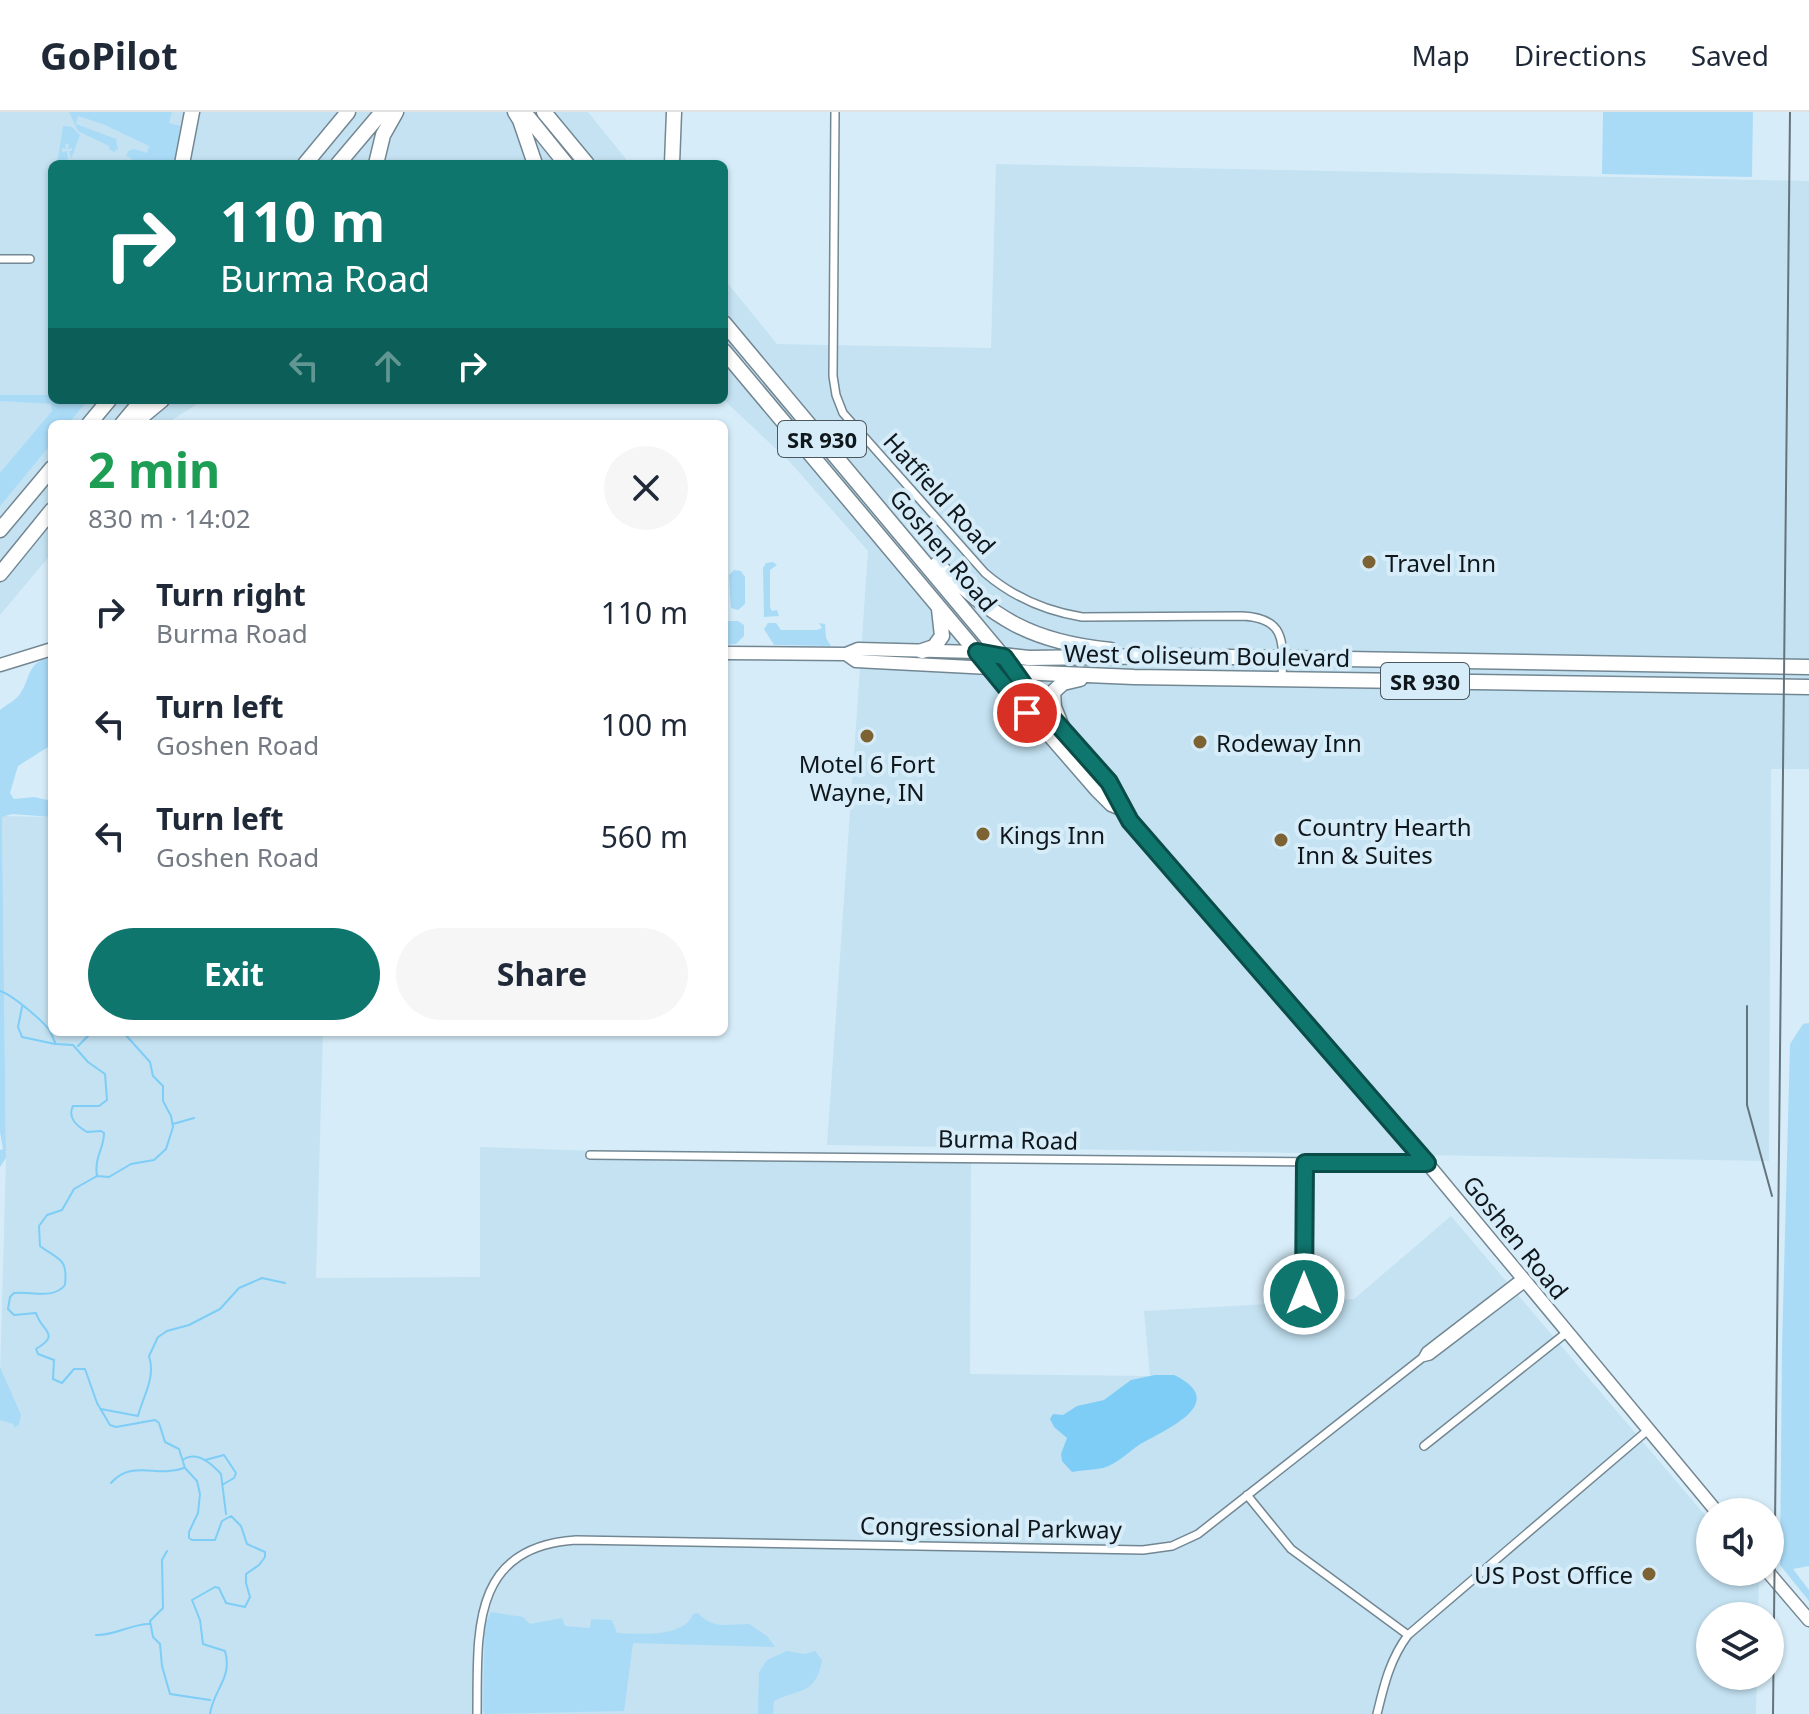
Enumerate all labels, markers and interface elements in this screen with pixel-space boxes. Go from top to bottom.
text: GoPilot [40,29,178,81]
text: Map [1411,36,1470,74]
text: Directions [1514,36,1647,74]
text: Saved [1691,36,1769,74]
text: 110 m [220,182,385,258]
icon: right [88,192,192,296]
text: Burma Road [220,254,430,303]
icon: left [282,344,326,388]
icon: ahead [366,344,410,388]
icon: right [450,344,494,388]
road number: SR 930 [778,421,866,457]
street label: Hatfield Road [877,425,1003,561]
text: 2 min [88,437,220,502]
button: close [604,446,688,530]
street label: Goshen Road [883,482,1005,618]
text: 830 m · 14:02 [88,500,251,536]
place label: Travel Inn [1385,546,1496,579]
marker: Travel Inn [1360,553,1378,571]
text: Turn right [156,574,306,615]
icon: right [88,590,132,634]
text: 110 m [601,592,688,633]
text: Burma Road [156,615,308,651]
street label: West Coliseum Boulevard [1064,636,1350,674]
road number: SR 930 [1381,663,1469,699]
pin [993,679,1061,747]
text: Turn left [156,686,284,727]
icon: arrive [1005,691,1049,735]
icon: left [88,702,132,746]
text: 100 m [601,704,688,745]
place label: Rodeway Inn [1216,726,1362,759]
text: Goshen Road [156,727,319,763]
marker: Motel 6 Fort Wayne, IN [858,727,876,745]
marker: Rodeway Inn [1191,733,1209,751]
place label: Motel 6 Fort Wayne, IN [799,747,936,808]
text: Turn left [156,798,284,839]
place label: Country Hearth Inn & Suites [1297,810,1472,871]
icon: left [88,814,132,858]
text: 560 m [601,816,688,857]
place label: Kings Inn [999,818,1105,851]
marker: Kings Inn [974,825,992,843]
marker: Country Hearth Inn & Suites [1272,831,1290,849]
text: Goshen Road [156,839,319,875]
button: Exit [88,928,380,1020]
button: Share [396,928,688,1020]
street label: Burma Road [938,1121,1078,1157]
street label: Goshen Road [1456,1168,1576,1306]
position arrow [1262,1252,1346,1336]
map controls [1696,1498,1784,1690]
button: sound [1696,1498,1784,1586]
street label: Congressional Parkway [860,1508,1123,1546]
place label: US Post Office [1474,1558,1633,1591]
marker: US Post Office [1640,1565,1658,1583]
button: layers [1696,1602,1784,1690]

